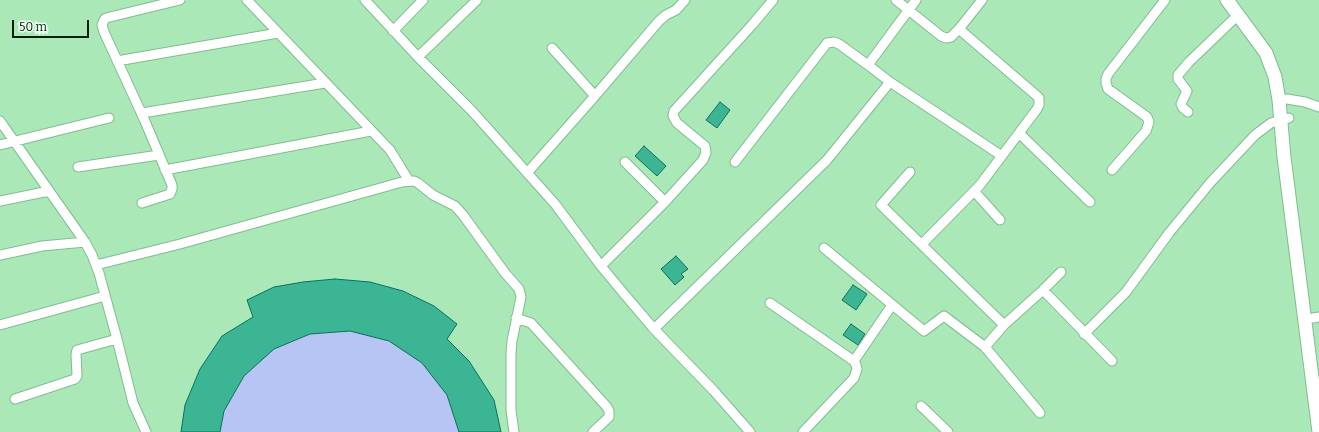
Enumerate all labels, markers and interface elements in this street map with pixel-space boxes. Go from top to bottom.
scale bar [14,12,91,38]
text: 50 m [19,20,47,34]

